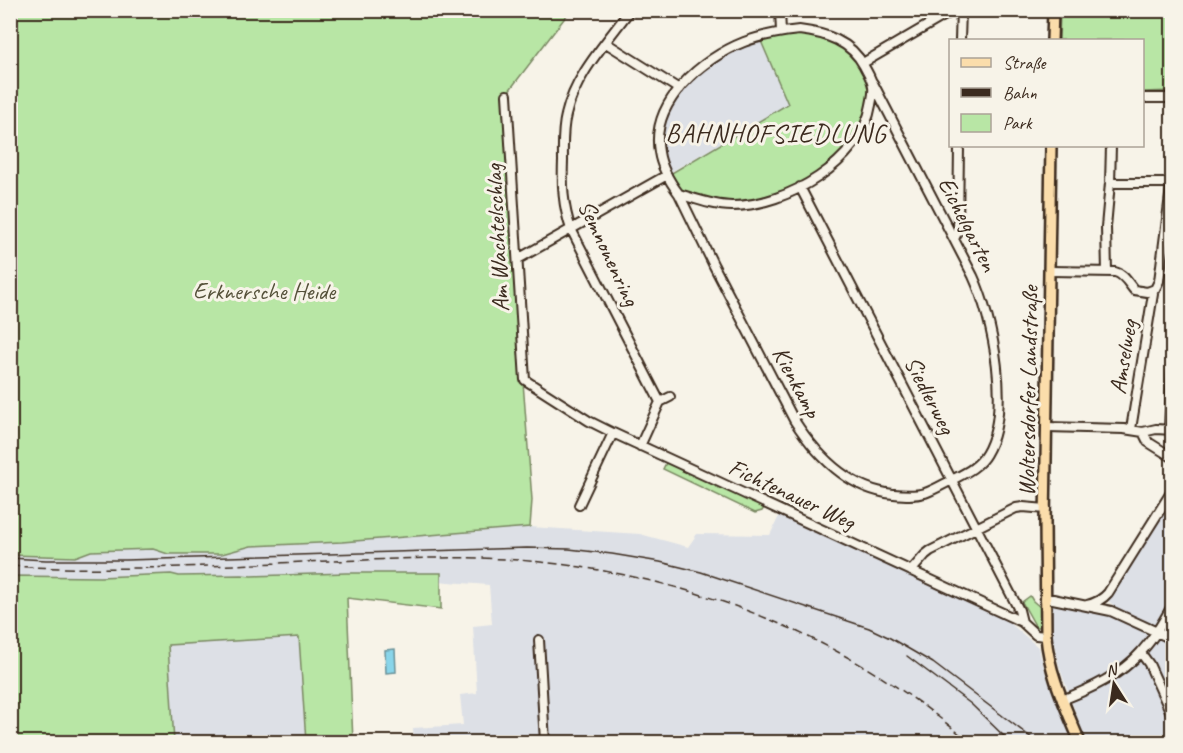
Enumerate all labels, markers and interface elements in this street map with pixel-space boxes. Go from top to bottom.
legend [949,39,1144,147]
text: Straße [1003,52,1047,74]
text: Bahn [1003,82,1038,104]
text: Park [1003,112,1033,134]
district label: BAHNHOFSIEDLUNG [665,117,888,150]
street label: Am Wachtelschlag [478,162,516,313]
street label: Eichelgarten [931,172,1005,277]
street label: Semnonenring [571,195,647,312]
park label: Erknersche Heide [193,276,337,306]
street label: Woltersdorfer Landstraße [1011,283,1045,496]
street label: Amselweg [1102,316,1144,396]
street label: Kienkamp [766,341,829,424]
street label: Siedlerweg [898,351,963,441]
street label: Fichtenauer Weg [724,452,861,537]
north arrow [1084,654,1144,714]
text: N [1104,659,1121,681]

